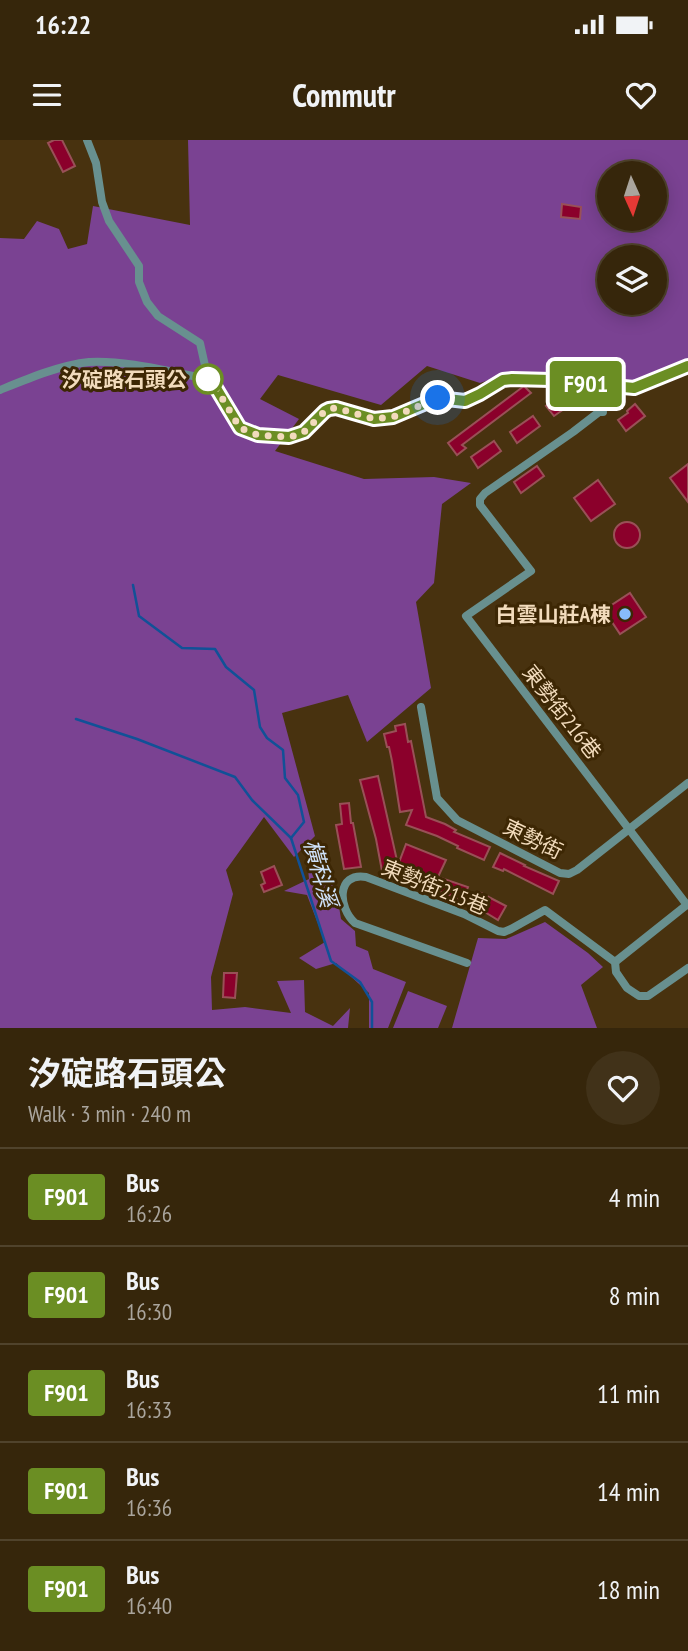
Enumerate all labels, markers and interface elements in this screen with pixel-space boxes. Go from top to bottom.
text: 16:22 [35,8,91,41]
text: Commutr [292,74,396,116]
icon: menu [28,76,66,114]
icon: heart [622,76,660,114]
north arrow [597,161,667,231]
map controls [597,161,667,315]
button: layers [597,245,667,315]
line badge: F901 [537,361,635,407]
marker: 汐碇路石頭公 [193,364,223,394]
place label: 汐碇路石頭公 [61,366,187,393]
text: F901 [564,368,608,399]
your location [420,380,455,415]
place label: 白雲山莊A棟 [495,601,611,628]
marker: 白雲山莊A棟 [617,606,633,622]
street label: 東勢街216巷 [517,659,607,765]
street label: 東勢街 [499,813,567,865]
water label: 橫科溪 [298,836,345,913]
street label: 東勢街215巷 [378,853,492,921]
text: 汐碇路石頭公 [28,1051,226,1094]
button: heart [586,1051,660,1125]
text: Walk · 3 min · 240 m [28,1099,191,1128]
text: Bus [126,1166,159,1199]
text: F901 [44,1181,89,1212]
text: 4 min [609,1181,660,1214]
text: 16:26 [126,1199,172,1228]
text: Bus [126,1264,159,1297]
text: F901 [44,1279,89,1310]
text: 8 min [609,1279,660,1312]
text: 16:30 [126,1297,172,1326]
text: Bus [126,1362,159,1395]
text: F901 [44,1377,89,1408]
text: 11 min [597,1377,660,1410]
text: 16:33 [126,1395,172,1424]
text: Bus [126,1460,159,1493]
text: F901 [44,1475,89,1506]
text: 14 min [597,1475,660,1508]
text: 16:36 [126,1493,172,1522]
text: Bus [126,1558,159,1591]
text: F901 [44,1573,89,1604]
text: 18 min [597,1573,660,1606]
text: 16:40 [126,1591,172,1620]

